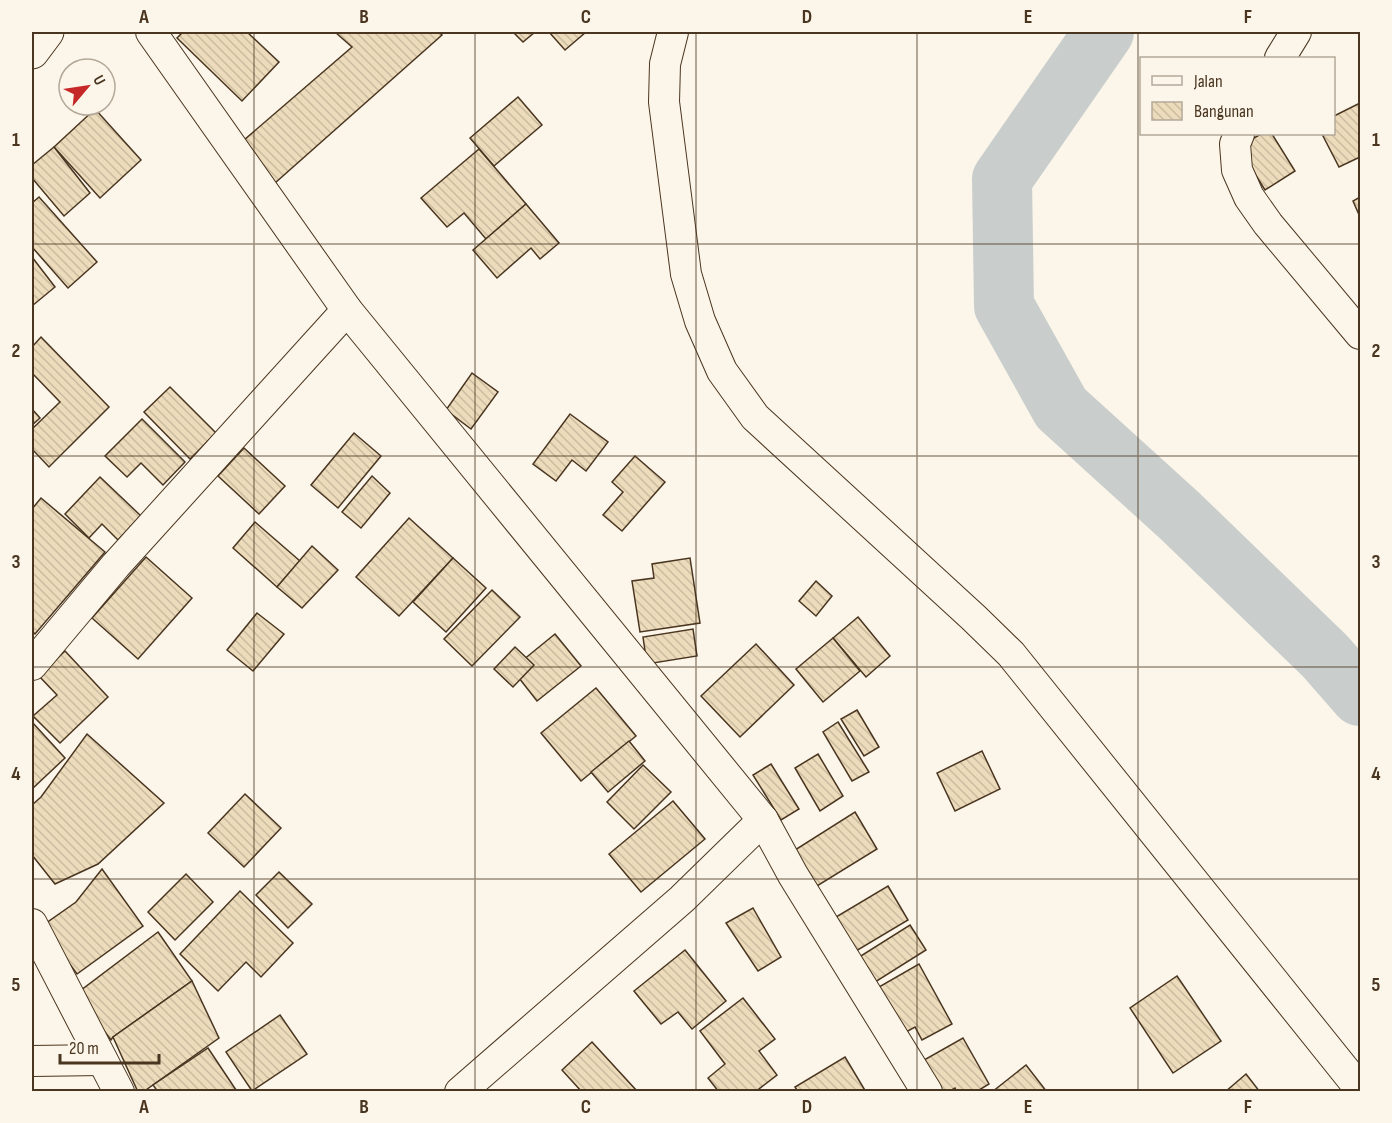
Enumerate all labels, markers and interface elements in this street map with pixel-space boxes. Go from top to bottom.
text: A [138,5,149,29]
text: B [359,5,369,29]
text: C [581,5,591,29]
text: D [802,5,812,29]
text: E [1024,5,1032,29]
text: F [1244,5,1252,29]
north arrow [57,57,117,117]
legend [1140,57,1335,135]
text: Jalan [1193,71,1223,92]
text: U [88,72,109,89]
text: Bangunan [1194,101,1254,122]
text: 1 [12,128,20,152]
text: 1 [1372,128,1380,152]
text: 2 [12,339,20,363]
text: 2 [1372,339,1380,363]
text: 3 [12,550,21,574]
text: 3 [1372,550,1381,574]
text: 4 [11,762,21,786]
text: 4 [1371,762,1381,786]
text: 5 [12,973,21,997]
text: 5 [1372,973,1381,997]
scale bar [60,1027,159,1065]
text: 20 m [69,1038,99,1059]
text: A [138,1095,149,1119]
text: B [359,1095,369,1119]
text: C [581,1095,591,1119]
text: D [802,1095,812,1119]
text: E [1024,1095,1032,1119]
text: F [1244,1095,1252,1119]

